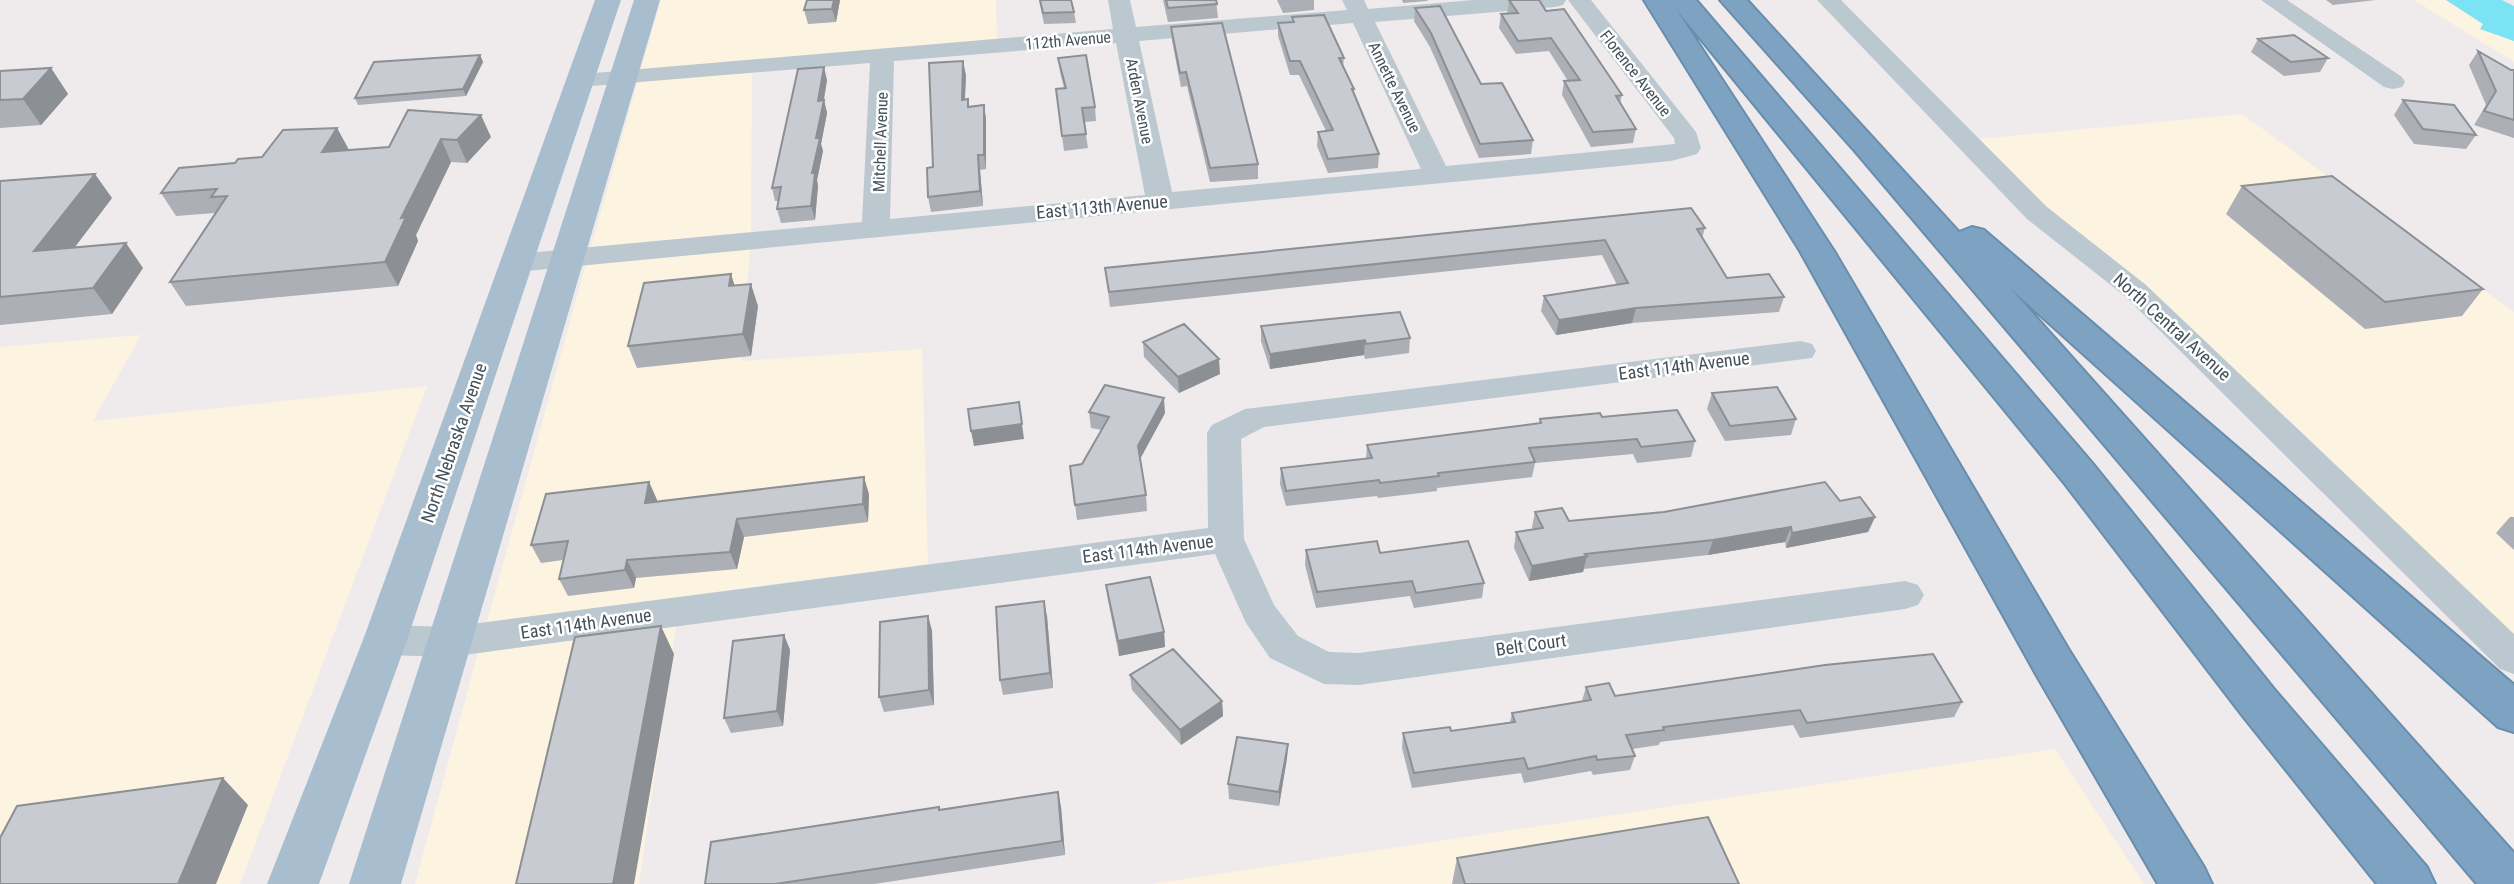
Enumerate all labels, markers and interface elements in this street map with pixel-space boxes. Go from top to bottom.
street label: Florence Avenue [1596,26,1675,120]
street label: 112th Avenue [1024,27,1112,54]
street label: Annette Avenue [1364,39,1425,136]
street label: Arden Avenue [1122,57,1157,146]
street label: Mitchell Avenue [869,92,892,192]
street label: East 113th Avenue [1035,190,1169,223]
street label: North Central Avenue [2109,268,2235,385]
street label: East 114th Avenue [1617,347,1751,384]
street label: North Nebraska Avenue [416,360,491,525]
street label: East 114th Avenue [1081,530,1215,567]
street label: East 114th Avenue [519,604,653,643]
street label: Belt Court [1494,629,1568,660]

